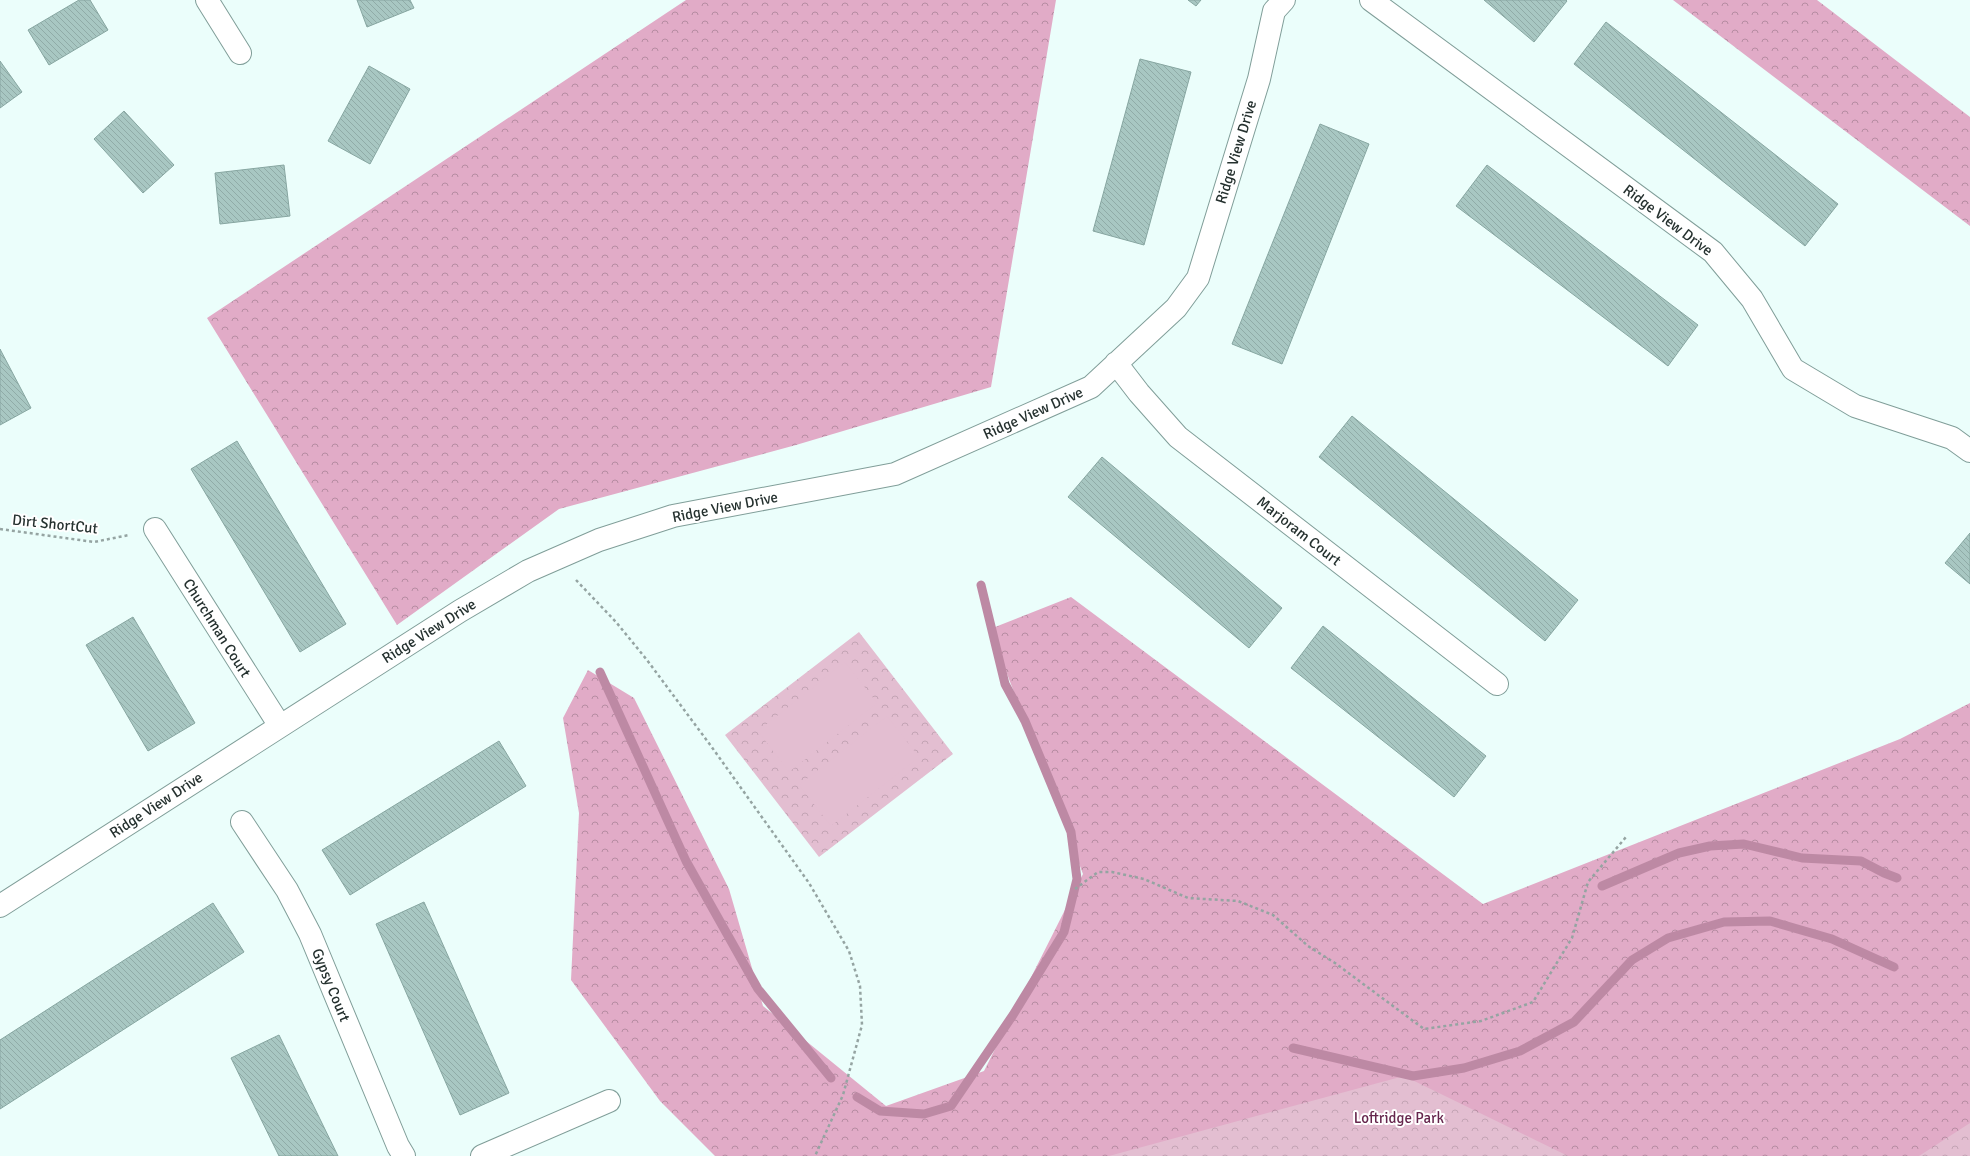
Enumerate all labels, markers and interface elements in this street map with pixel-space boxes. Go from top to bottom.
street label: Ridge View Drive [1212,98,1260,206]
street label: Ridge View Drive [1620,180,1716,260]
street label: Ridge View Drive [980,383,1086,443]
street label: Ridge View Drive [671,488,779,526]
street label: Marjoram Court [1253,493,1345,569]
street label: Dirt ShortCut [11,511,99,537]
street label: Churchman Court [179,575,255,681]
street label: Ridge View Drive [379,595,479,667]
street label: Ridge View Drive [106,768,206,842]
street label: Gypsy Court [308,946,354,1024]
park label: Loftridge Park [1354,1109,1445,1127]

